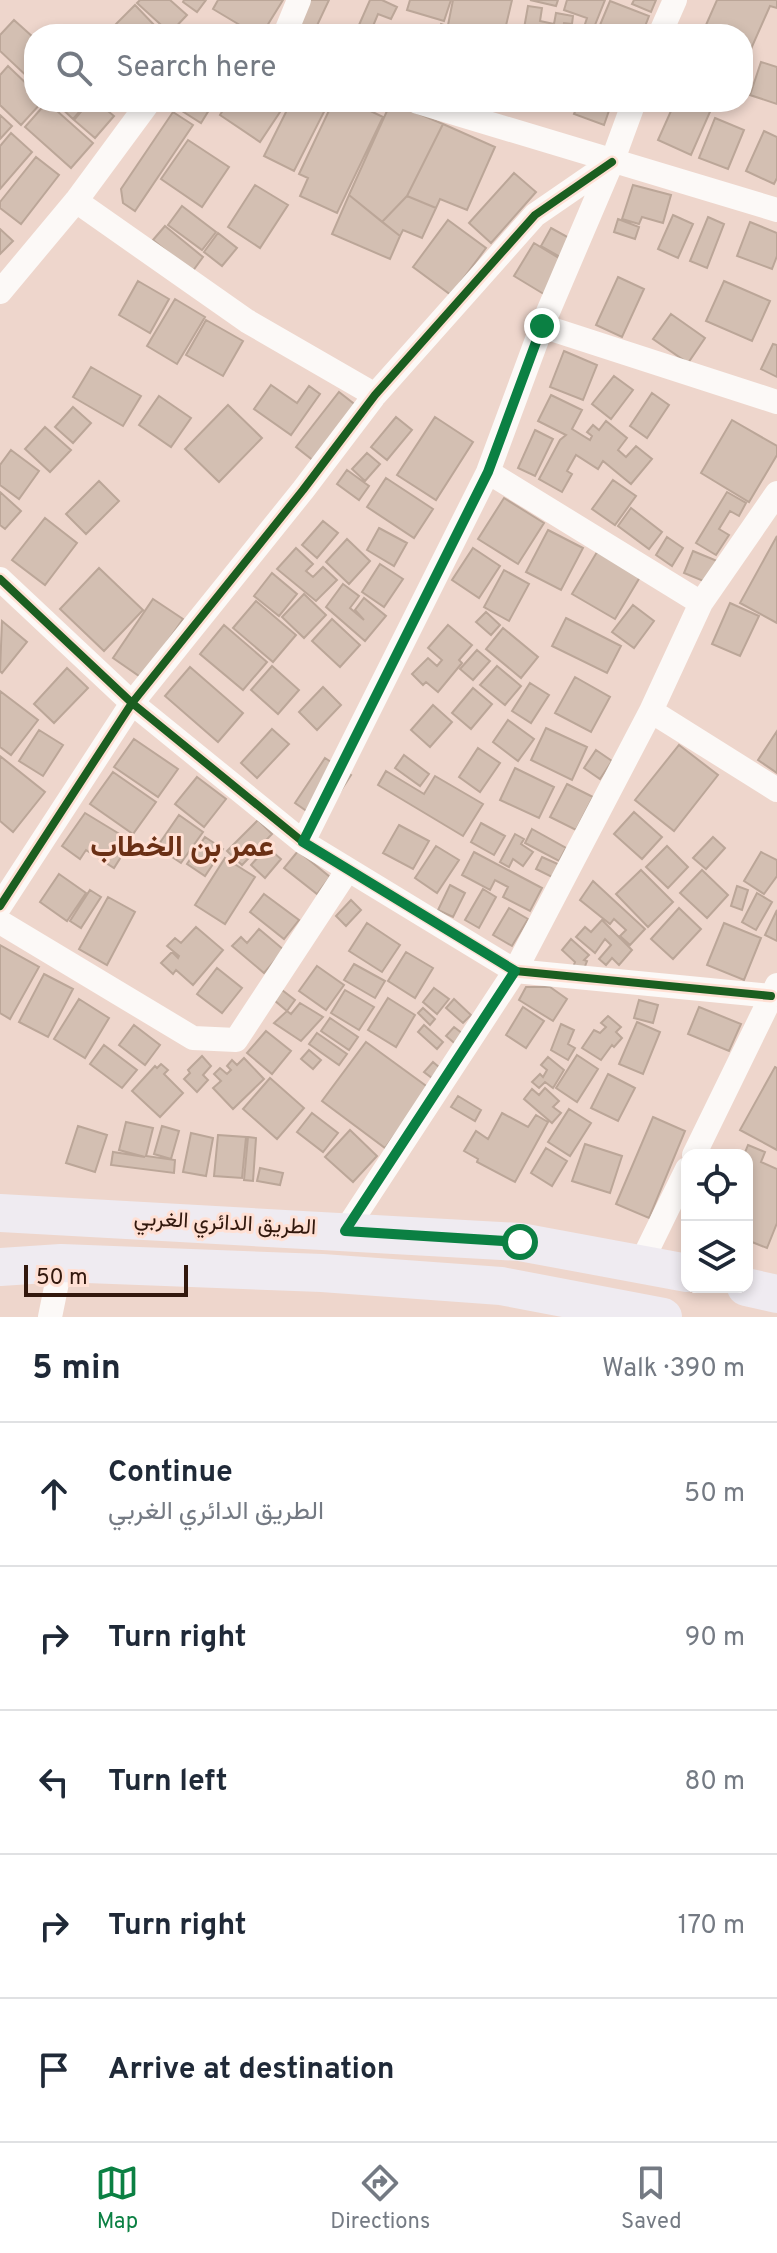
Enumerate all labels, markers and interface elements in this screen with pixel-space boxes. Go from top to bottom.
search box [24,24,753,112]
icon: search [52,46,96,90]
text: Search here [116,50,276,87]
route end [524,308,560,344]
district label: عمر بن الخطاب [90,830,274,867]
map controls [681,1149,753,1293]
button: locate [681,1149,753,1221]
street label: الطريق الدائري الغربي [133,1206,317,1245]
button: layers [681,1221,753,1293]
route start [502,1224,538,1260]
scale bar [24,1261,188,1297]
text: 50 m [36,1265,88,1292]
text: 5 min [32,1348,121,1391]
text: Walk · 390 m [602,1353,745,1386]
text: Continue [108,1455,233,1492]
icon: ahead [32,1472,76,1516]
text: 50 m [684,1478,745,1511]
text: الطريق الدائري الغربي [108,1496,324,1529]
icon: right [32,1616,76,1660]
text: Turn right [108,1620,246,1657]
text: 90 m [685,1622,745,1655]
icon: left [32,1760,76,1804]
text: Turn left [108,1764,228,1801]
text: 80 m [685,1766,745,1799]
icon: right [32,1904,76,1948]
text: Turn right [108,1908,246,1945]
text: 170 m [678,1910,745,1943]
icon: arrive [32,2048,76,2092]
text: Arrive at destination [108,2052,394,2089]
tab: Map [95,2161,139,2236]
tab: Directions [330,2161,430,2236]
tab: Saved [621,2161,682,2236]

